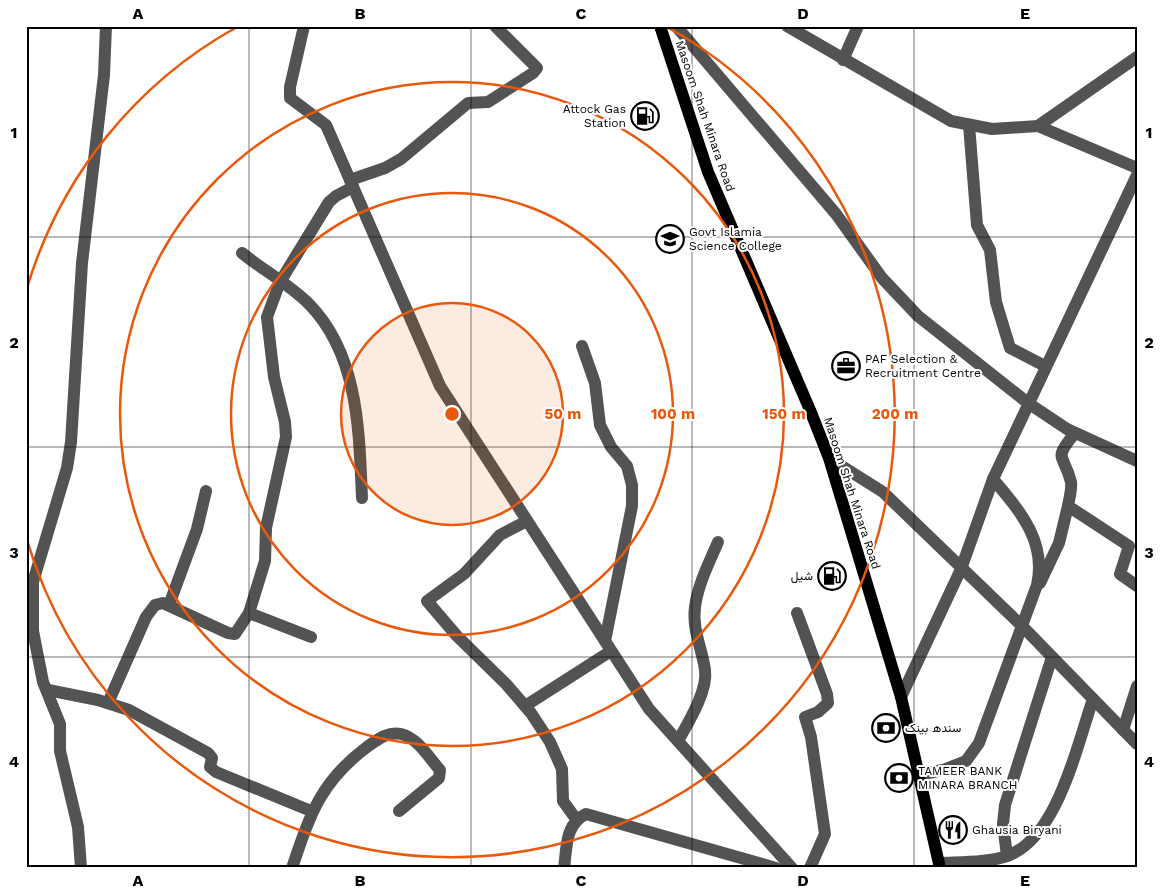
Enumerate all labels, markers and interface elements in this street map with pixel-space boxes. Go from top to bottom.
text: A [133,4,144,23]
text: B [355,4,366,23]
text: C [576,4,587,23]
text: D [797,4,809,23]
text: E [1020,4,1030,23]
street label: Masoom Shah Minara Road [673,39,737,193]
fuel station icon: Attock Gas Station [630,101,660,131]
place label: Attock Gas Station [563,102,626,130]
text: 1 [11,123,17,142]
text: 1 [1146,123,1152,142]
school or university icon: Govt Islamia Science College [655,224,685,254]
place label: Govt Islamia Science College [689,225,782,253]
text: 2 [9,333,19,352]
text: 2 [1144,333,1154,352]
office icon: PAF Selection & Recruitment Centre [831,351,861,381]
place label: PAF Selection & Recruitment Centre [865,352,981,380]
centre of rings [443,405,461,423]
text: 50 m [545,405,581,423]
text: 100 m [651,405,695,423]
text: 150 m [762,405,806,423]
text: 200 m [872,405,918,423]
street label: Masoom Shah Minara Road [821,415,883,571]
text: 3 [9,543,19,562]
text: 3 [1144,543,1154,562]
fuel station icon: شیل [817,561,847,591]
place label: شیل [791,569,813,584]
bank icon: سندھ بینک [871,713,901,743]
place label: سندھ بینک [905,721,961,735]
text: 4 [9,752,19,771]
text: 4 [1144,752,1154,771]
bank icon: TAMEER BANK MINARA BRANCH [884,763,914,793]
place label: TAMEER BANK MINARA BRANCH [918,764,1018,792]
restaurant icon: Ghausia Biryani [938,815,968,845]
place label: Ghausia Biryani [972,823,1062,837]
text: A [133,871,144,890]
text: B [355,871,366,890]
text: C [576,871,587,890]
text: D [797,871,809,890]
text: E [1020,871,1030,890]

